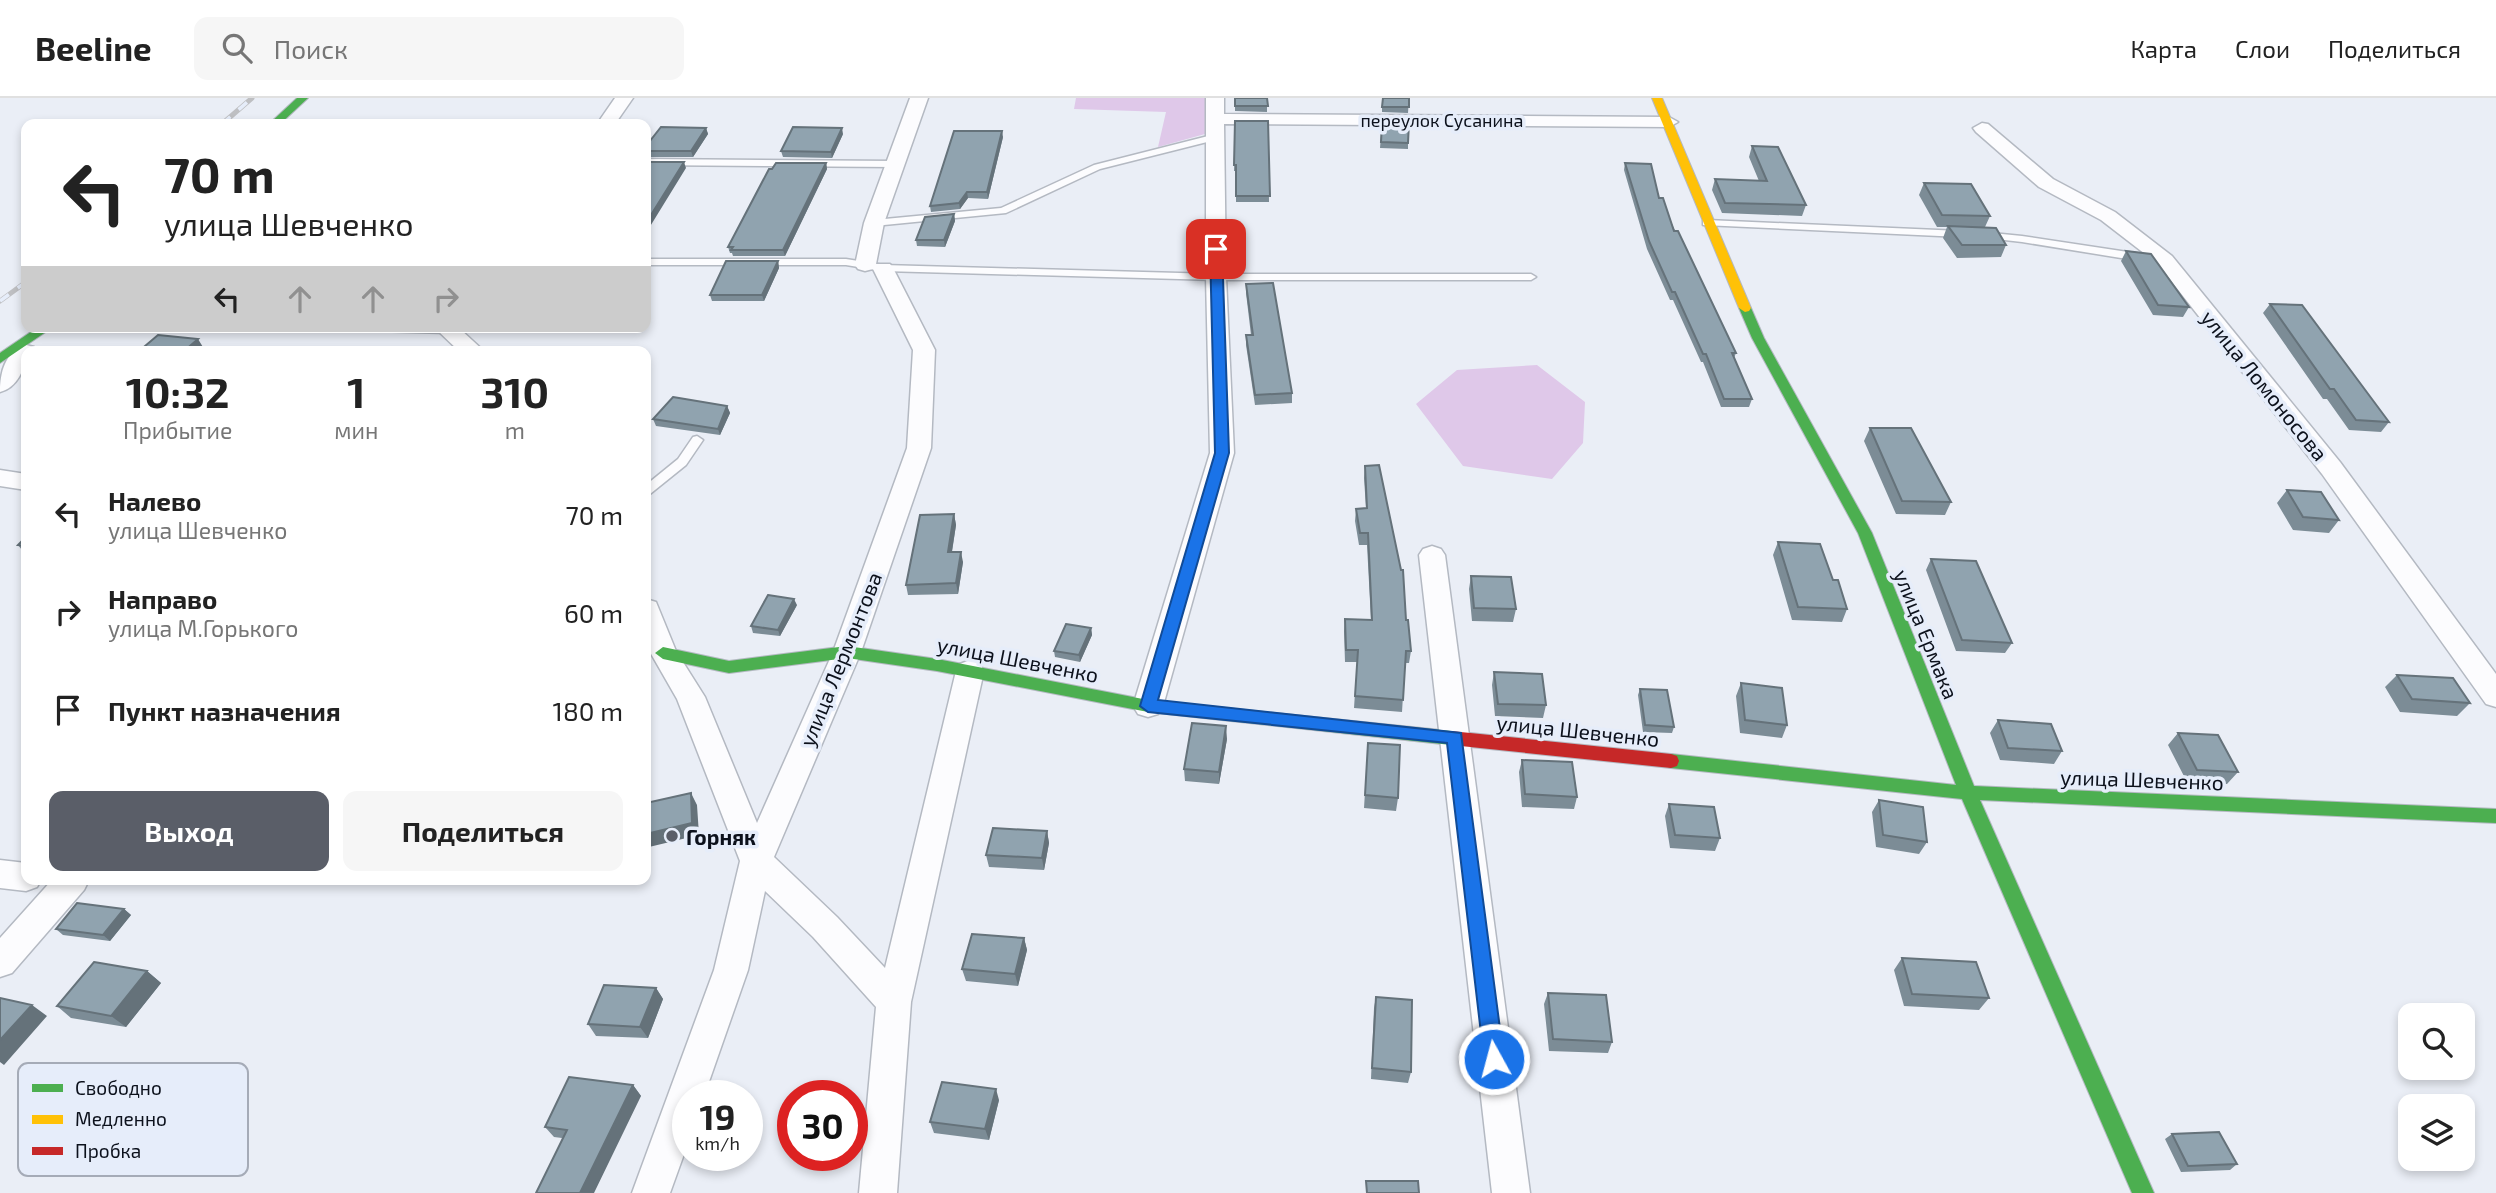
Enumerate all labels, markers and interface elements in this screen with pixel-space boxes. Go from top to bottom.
search box [194,17,684,80]
text: Beeline [35,28,152,68]
icon: search [218,29,256,67]
text: Поиск [274,33,348,64]
text: Карта [2130,34,2197,63]
text: Слои [2235,34,2290,63]
text: Поделиться [2328,34,2461,63]
street label: переулок Сусанина [1360,109,1524,131]
text: 70 m [164,144,275,203]
icon: left [49,147,140,238]
text: улица Шевченко [164,204,413,242]
pin [1186,219,1246,279]
icon: arrive [1197,230,1235,268]
icon: left [208,280,246,318]
icon: ahead [281,280,319,318]
icon: ahead [354,280,392,318]
icon: right [427,280,465,318]
street label: улица Ломоносова [2196,305,2333,466]
text: 10:32 [126,366,230,416]
text: 1 [347,366,365,416]
text: 310 [480,366,549,416]
text: Прибытие [123,416,232,444]
text: мин [334,416,378,444]
text: m [505,416,525,444]
text: Налево [108,485,201,516]
icon: left [49,495,87,533]
text: 70 m [565,499,623,530]
text: улица Шевченко [108,516,287,544]
street label: улица Ермака [1889,566,1964,703]
street label: улица Лермонтова [794,568,887,750]
text: Направо [108,583,217,614]
icon: right [49,593,87,631]
text: 60 m [564,597,623,628]
text: улица М.Горького [108,614,298,642]
street label: улица Шевченко [935,631,1101,688]
icon: arrive [49,691,87,729]
text: Пункт назначения [108,695,341,726]
text: 180 m [553,695,623,726]
street label: улица Шевченко [1495,709,1661,752]
street label: улица Шевченко [2060,764,2224,795]
button: Выход [49,791,329,871]
button: Поделиться [343,791,623,871]
place label: Горняк [686,824,756,849]
marker: Горняк [664,828,680,844]
map controls [2398,1003,2475,1171]
button: search [2398,1003,2475,1080]
position arrow [1457,1022,1531,1096]
legend [18,1063,248,1176]
text: Свободно [75,1076,162,1099]
speed limit sign: 30 [777,1080,868,1171]
button: layers [2398,1094,2475,1171]
text: 19 [700,1095,735,1137]
text: Медленно [75,1107,167,1130]
text: km/h [695,1132,740,1154]
text: Пробка [75,1139,141,1162]

